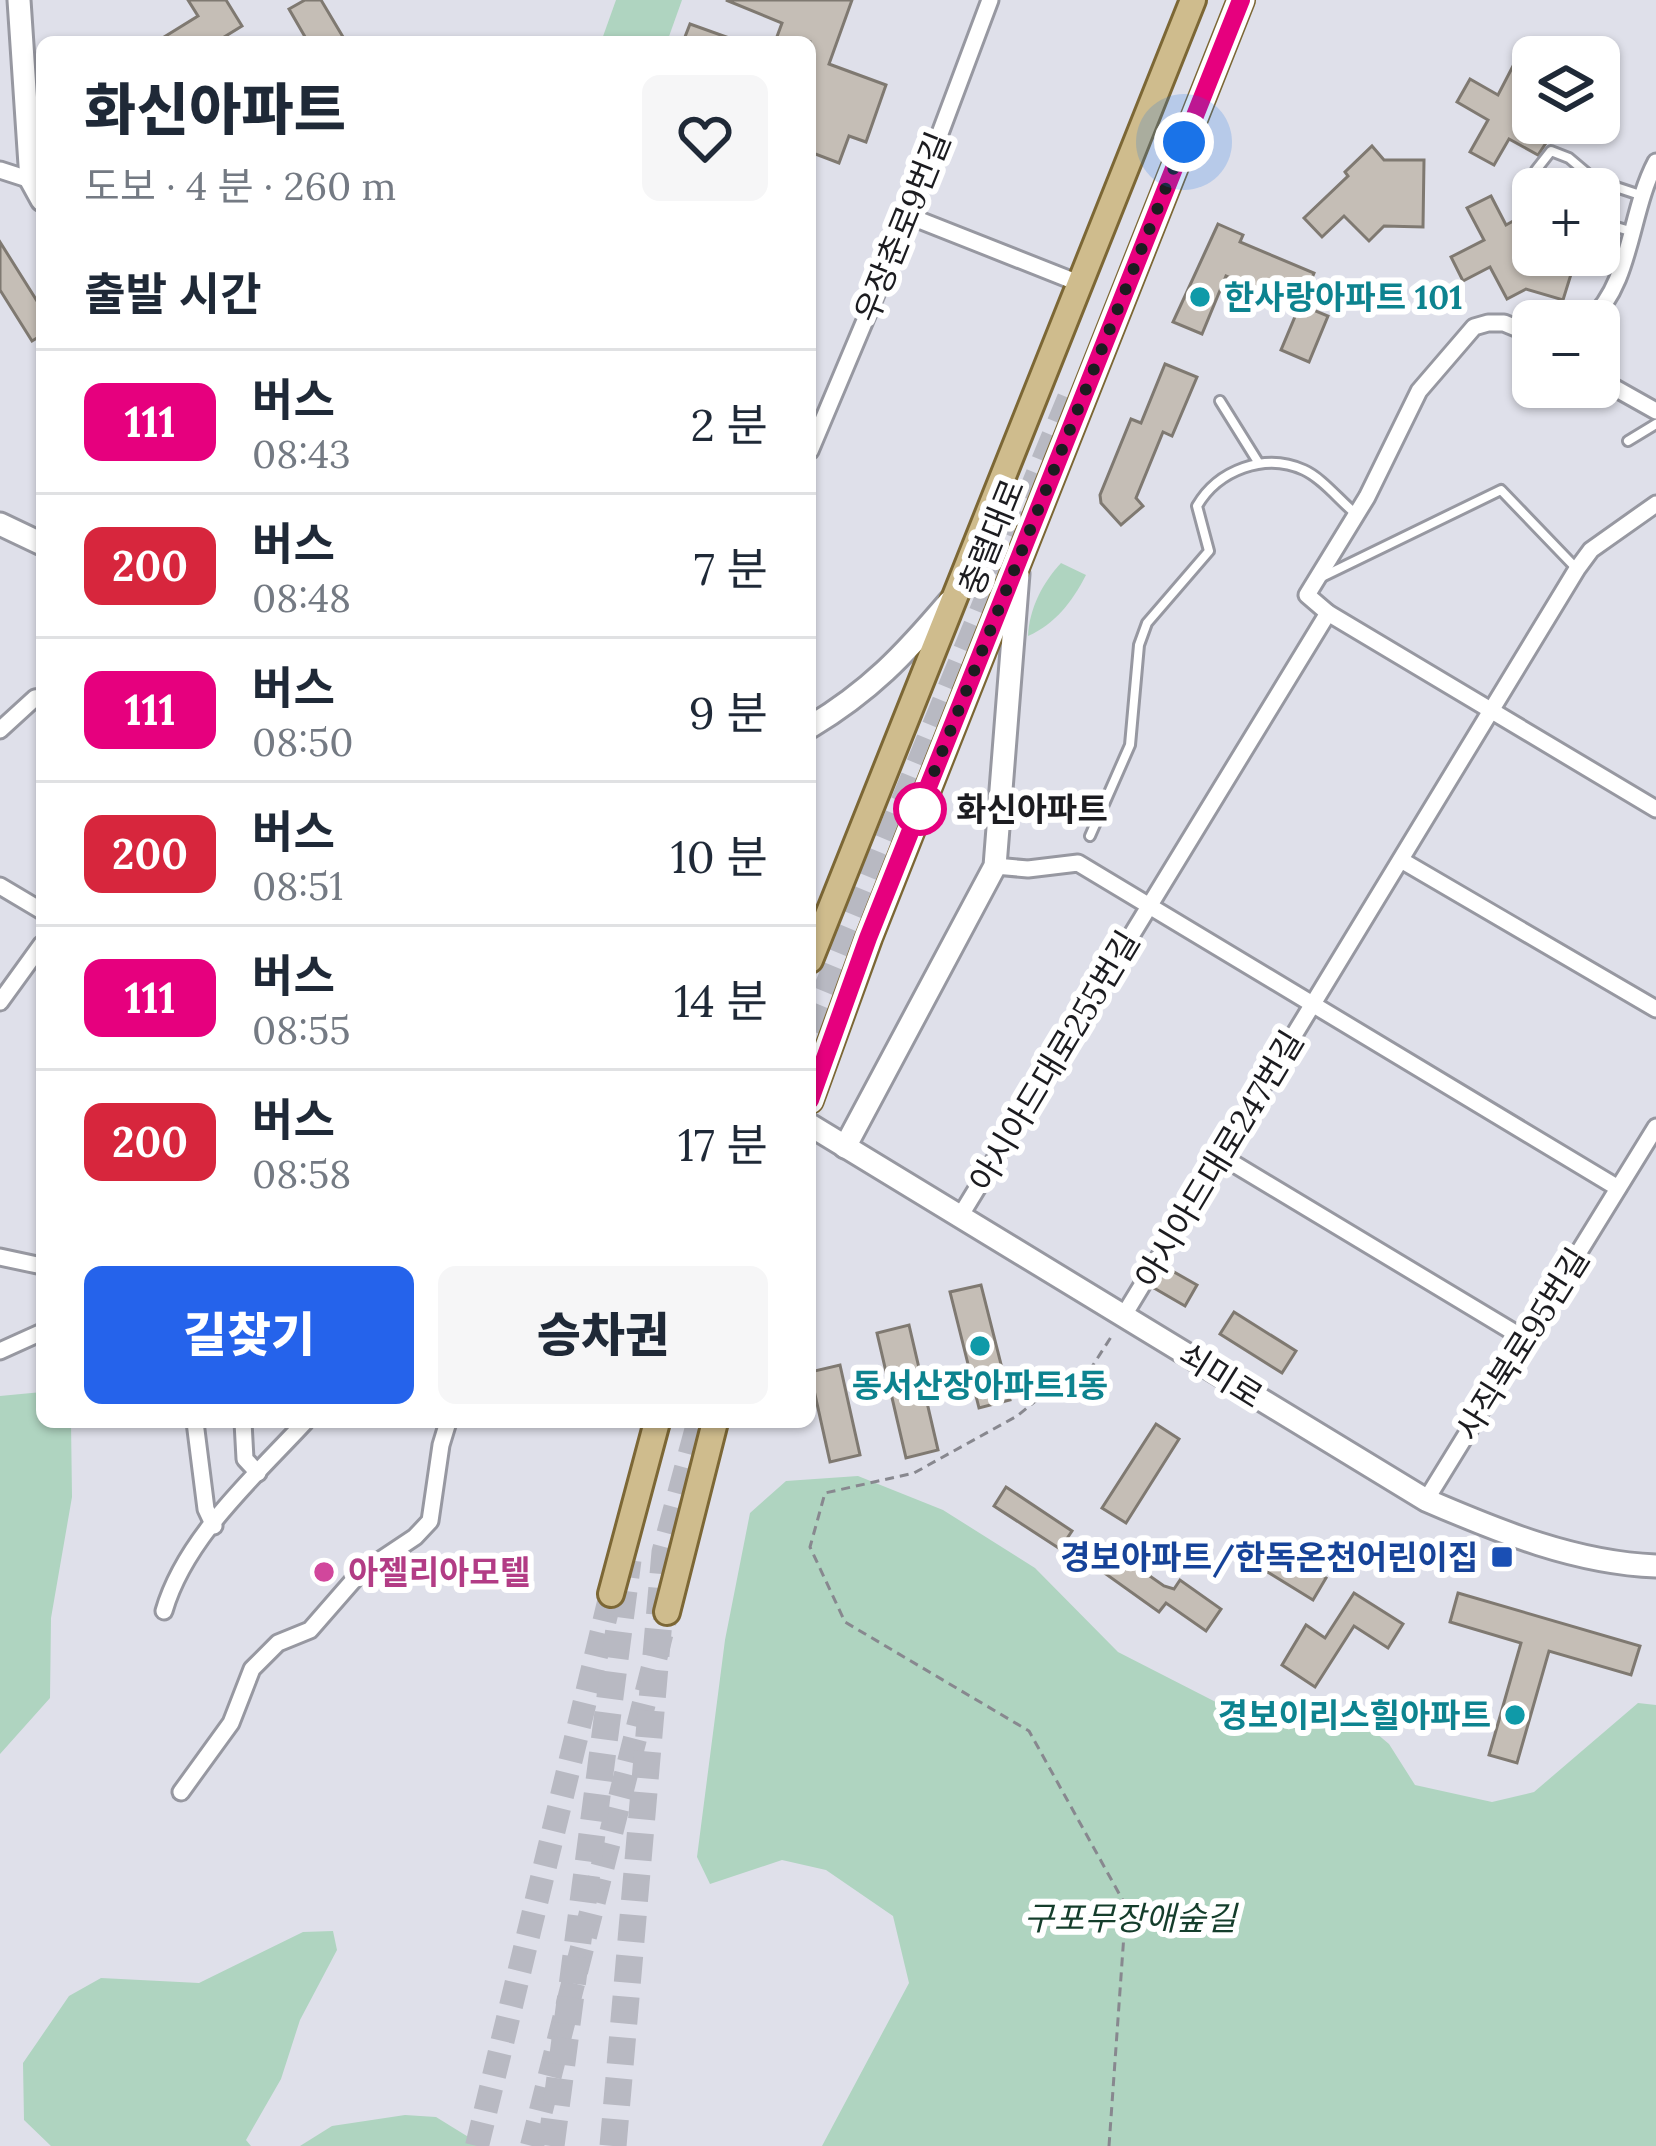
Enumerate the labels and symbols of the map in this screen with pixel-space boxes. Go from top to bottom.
your location [1154,112,1214,172]
street label: 우장춘로9번길 [845,126,959,328]
place label: 한사랑아파트 101 [1224,276,1463,318]
marker: 한사랑아파트 101 [1187,284,1213,310]
street label: 충렬대로 [949,473,1033,601]
marker: 화신아파트 [895,784,945,834]
place label: 화신아파트 [956,788,1108,830]
street label: 아시아드대로255번길 [960,923,1148,1199]
street label: 아시아드대로247번길 [1126,1023,1312,1295]
street label: 사직북로95번길 [1446,1240,1598,1448]
marker: 동서산장아파트1동 [967,1333,993,1359]
street label: 쇠미로 [1171,1333,1271,1417]
place label: 동서산장아파트1동 [852,1364,1108,1406]
place label: 경보아파트/한독온천어린이집 [1060,1536,1478,1578]
marker: 경보아파트/한독온천어린이집 [1489,1544,1515,1570]
place label: 아젤리아모텔 [348,1551,530,1593]
marker: 아젤리아모텔 [311,1559,337,1585]
place label: 경보이리스힐아파트 [1218,1694,1491,1736]
marker: 경보이리스힐아파트 [1502,1702,1528,1728]
park label: 구포무장애숲길 [1024,1897,1239,1939]

